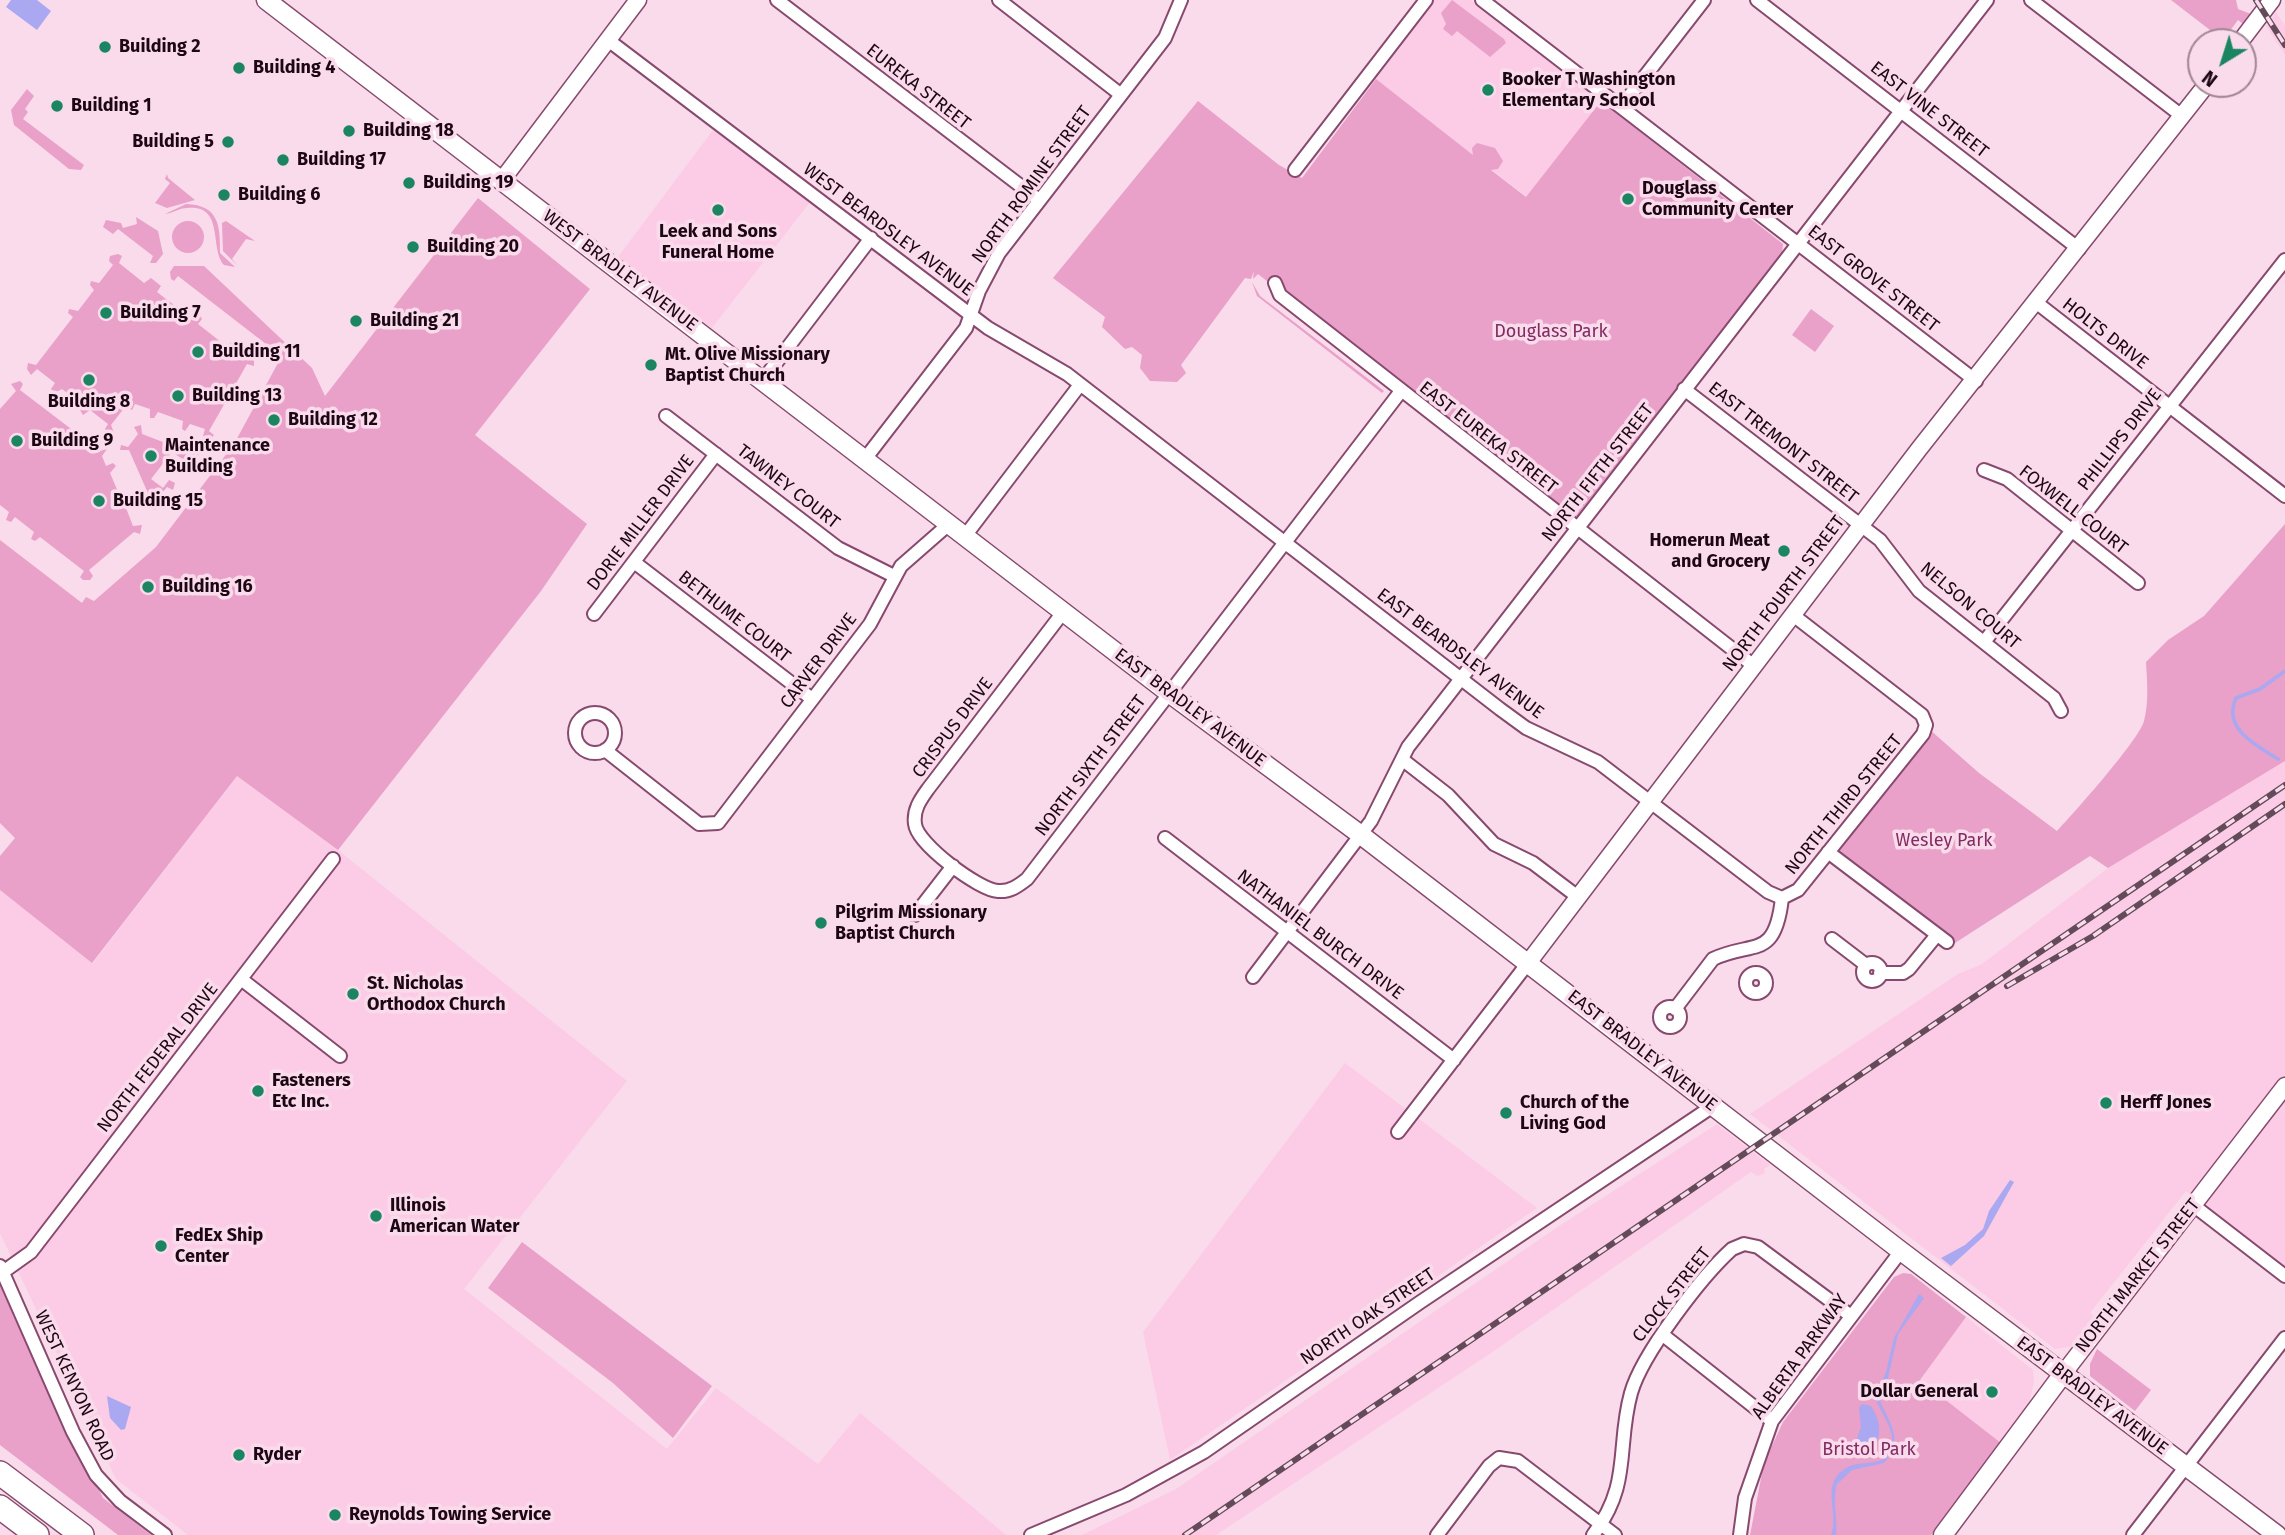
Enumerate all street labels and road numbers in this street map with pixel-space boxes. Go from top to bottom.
street label: EUREKA STREET [862,40,974,134]
street label: EAST VINE STREET [1866,57,1992,163]
street label: NORTH ROMINE STREET [968,102,1096,268]
street label: WEST BEARDSLEY AVENUE [799,159,977,301]
street label: WEST BRADLEY AVENUE [538,206,702,336]
street label: EAST GROVE STREET [1803,221,1943,337]
street label: HOLTS DRIVE [2058,294,2152,374]
street label: EAST EUREKA STREET [1415,377,1561,499]
street label: EAST TREMONT STREET [1704,378,1862,508]
street label: PHILLIPS DRIVE [2074,385,2166,495]
street label: NORTH FIFTH STREET [1537,400,1659,546]
street label: TAWNEY COURT [732,440,844,534]
street label: DORIE MILLER DRIVE [583,451,699,595]
street label: FOXWELL COURT [2015,461,2131,559]
street label: NORTH FOURTH STREET [1718,512,1850,676]
street label: NELSON COURT [1916,558,2024,654]
street label: BETHUME COURT [674,567,794,667]
street label: EAST BEARDSLEY AVENUE [1372,584,1548,724]
street label: CARVER DRIVE [776,609,862,713]
street label: EAST BRADLEY AVENUE [1110,644,1270,772]
street label: CRISPUS DRIVE [908,673,998,783]
street label: NORTH SIXTH STREET [1031,691,1151,841]
street label: NORTH THIRD STREET [1781,731,1907,879]
street label: NATHANIEL BURCH DRIVE [1233,865,1407,1005]
street label: NORTH FEDERAL DRIVE [93,979,223,1137]
street label: EAST BRADLEY AVENUE [1563,986,1721,1116]
street label: NORTH MARKET STREET [2071,1195,2205,1357]
street label: CLOCK STREET [1628,1243,1716,1347]
street label: NORTH OAK STREET [1297,1264,1439,1370]
street label: ALBERTA PARKWAY [1747,1290,1853,1424]
street label: WEST KENYON ROAD [30,1307,118,1465]
street label: EAST BRADLEY AVENUE [2012,1332,2172,1460]

